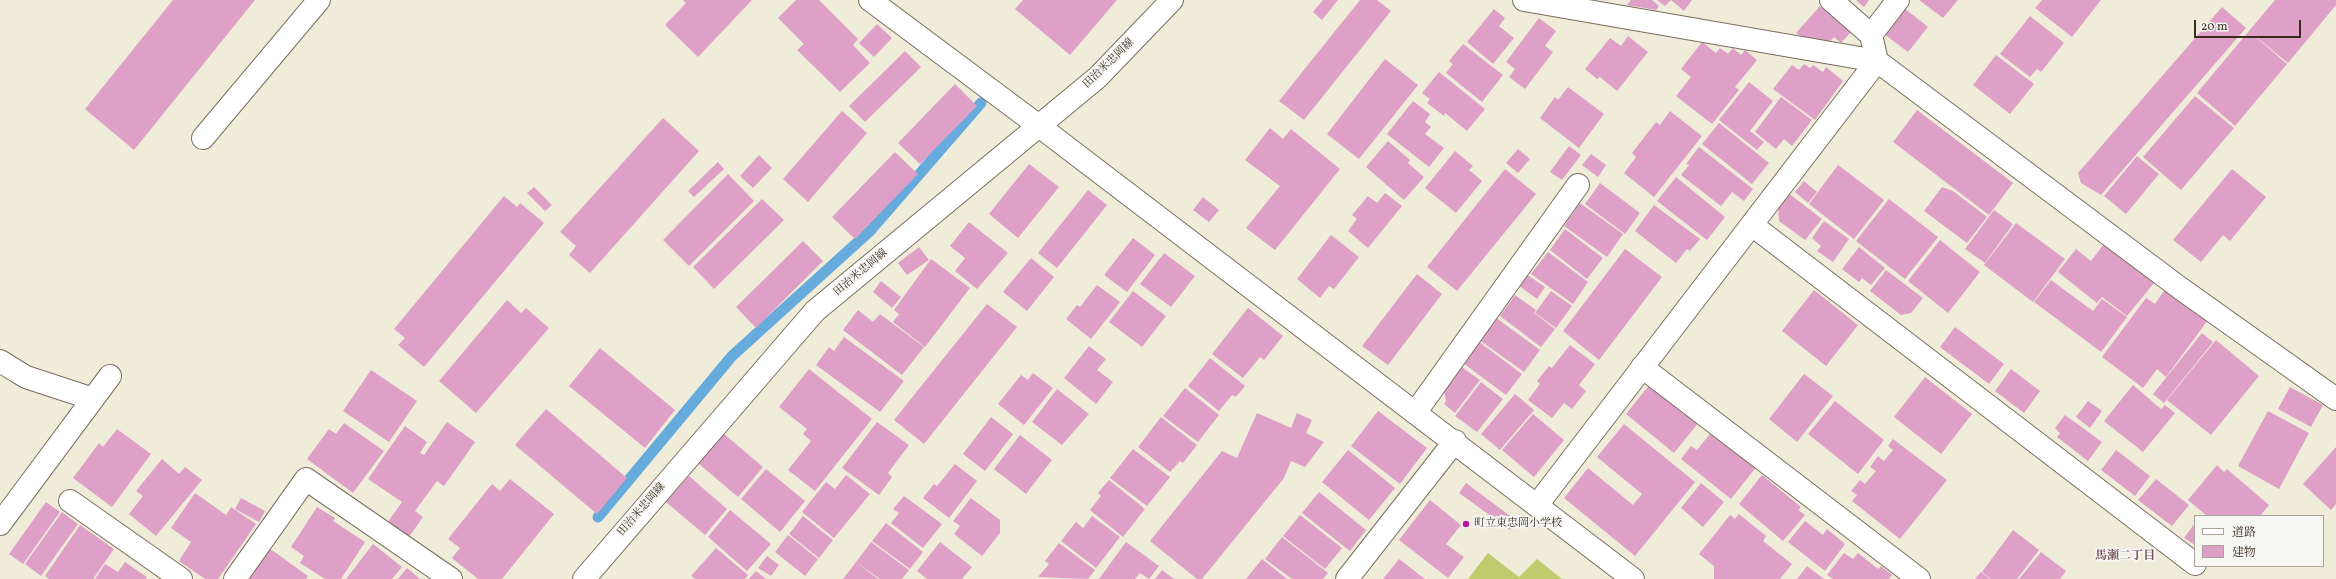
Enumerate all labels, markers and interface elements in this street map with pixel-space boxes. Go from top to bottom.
scale bar [2196,12,2303,38]
text: 20 m [2201,19,2228,35]
street label: 田治米忠岡線 [1081,36,1137,92]
street label: 田治米忠岡線 [831,247,891,299]
street label: 田治米忠岡線 [615,481,669,539]
legend [2194,515,2324,567]
place label: 町立東忠岡小学校 [1474,517,1562,531]
marker: 町立東忠岡小学校 [1461,519,1471,529]
text: 道路 [2232,525,2256,541]
text: 建物 [2232,545,2256,561]
district label: 馬瀬二丁目 [2095,550,2155,564]

